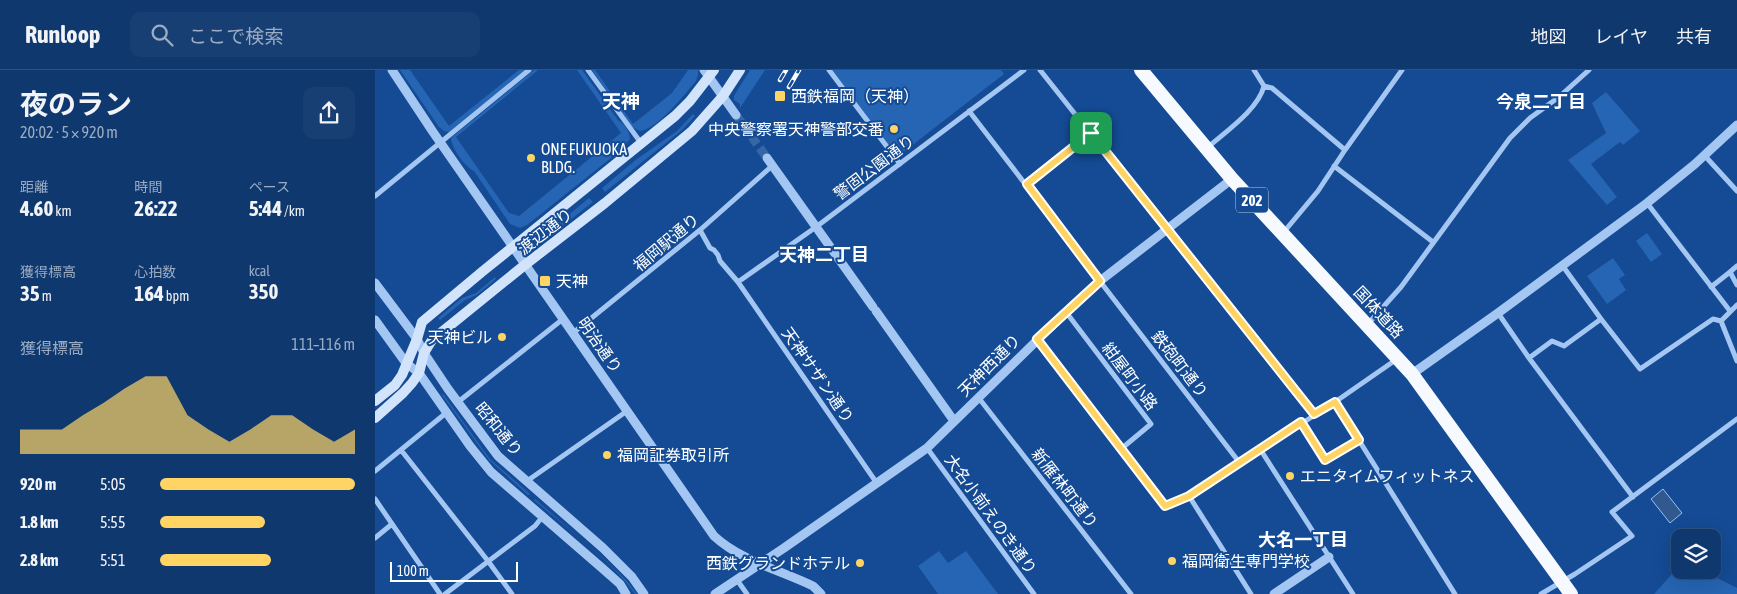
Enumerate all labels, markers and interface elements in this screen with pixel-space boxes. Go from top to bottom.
search box [130,12,480,57]
text: Runloop [25,21,100,48]
icon: search [148,21,176,49]
text: ここで検索 [188,25,283,47]
text: 地図 [1531,26,1567,47]
text: レイヤ [1595,26,1648,47]
text: 共有 [1676,26,1712,47]
button: share [303,87,355,139]
place label: 西鉄福岡（天神） [791,87,919,105]
text: 夜のラン [20,88,132,120]
marker: 西鉄福岡（天神） [773,89,787,103]
district label: 天神 [602,90,640,112]
district label: 今泉二丁目 [1496,91,1586,112]
pin [1070,112,1112,154]
icon: arrive [1077,119,1105,147]
place label: 中央警察署天神警部交番 [708,120,884,138]
text: 20:02 · 5 × 920 m [20,123,118,141]
marker: 中央警察署天神警部交番 [888,123,900,135]
street label: 警固公園通り [830,131,918,203]
place label: ONE FUKUOKA BLDG. [541,140,627,176]
marker: ONE FUKUOKA BLDG. [525,152,537,164]
text: 距離 [20,179,48,195]
text: 時間 [134,179,162,195]
text: ペース [249,179,290,195]
road number: 202 [1236,188,1268,212]
text: 4.60 [20,196,53,220]
text: 26:22 [134,196,178,220]
text: 5:44 [249,196,282,220]
text: km [53,203,72,219]
text: /km [282,203,305,219]
street label: 渡辺通り [514,204,576,258]
street label: 福岡駅通り [630,209,702,275]
district label: 天神二丁目 [779,244,869,265]
text: kcal [249,263,270,279]
text: 獲得標高 [20,264,76,280]
text: 心拍数 [134,264,176,280]
place label: 天神 [556,272,588,290]
marker: 天神 [538,274,552,288]
text: 350 [249,279,278,303]
text: 35 [20,281,40,305]
text: 164 [134,281,164,305]
street label: 国体道路 [1351,282,1407,342]
text: m [40,288,52,304]
text: bpm [164,288,189,304]
street label: 明治通り [574,314,626,376]
street label: 天神サザン通り [779,324,857,426]
street label: 鉄砲町通り [1148,327,1212,401]
place label: 天神ビル [428,328,492,346]
street label: 天神西通り [954,330,1024,400]
marker: 天神ビル [496,331,508,343]
text: 111–116 m [291,335,355,353]
text: 獲得標高 [20,339,84,357]
street label: 紺屋町小路 [1099,339,1161,413]
street label: 昭和通り [472,398,526,460]
street label: 新雁林町通り [1028,445,1102,531]
place label: 福岡証券取引所 [617,446,729,464]
marker: 福岡証券取引所 [601,449,613,461]
street label: 大名小前えのき通り [942,451,1040,577]
place label: エニタイムフィットネス [1300,467,1474,485]
marker: エニタイムフィットネス [1284,470,1296,482]
text: 920 m [20,475,56,493]
text: 5:05 [100,475,126,493]
text: 1.8 km [20,513,59,531]
text: 5:55 [100,513,125,531]
district label: 大名一丁目 [1258,529,1348,550]
map controls [1671,529,1721,579]
button: layers [1671,529,1721,579]
text: 2.8 km [20,551,59,569]
text: 5:51 [100,551,125,569]
place label: 福岡衛生専門学校 [1182,552,1310,570]
place label: 西鉄グランドホテル [706,554,850,572]
marker: 福岡衛生専門学校 [1166,555,1178,567]
marker: 西鉄グランドホテル [854,557,866,569]
scale bar [390,559,517,582]
text: 100 m [397,563,429,579]

